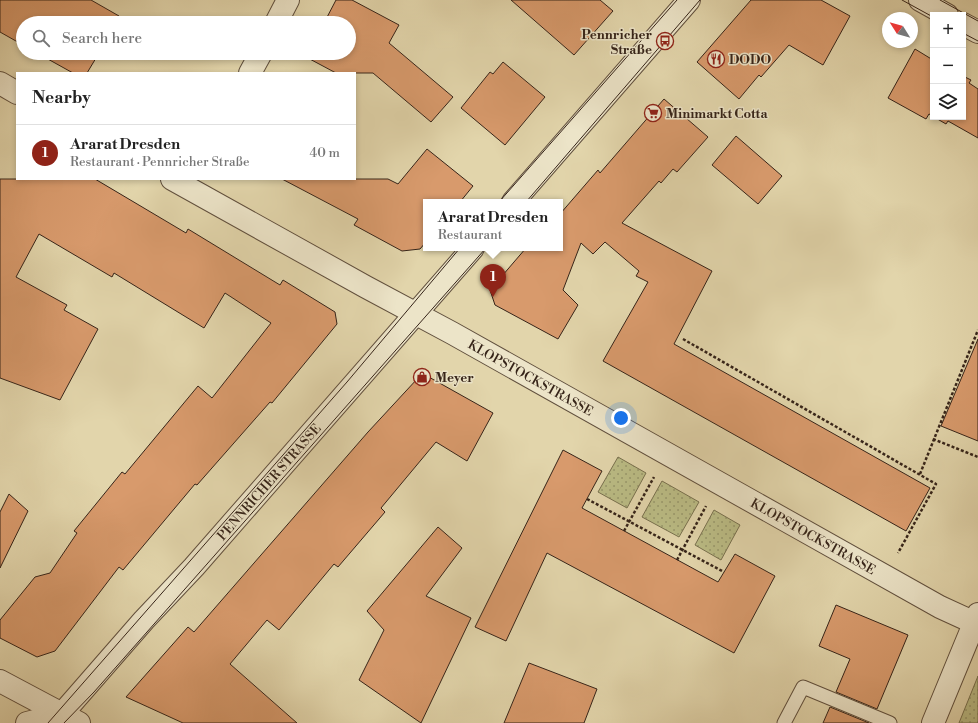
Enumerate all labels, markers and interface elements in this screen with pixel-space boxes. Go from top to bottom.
north arrow [882,12,918,48]
map controls [930,12,966,120]
button: + [930,12,966,48]
search box [16,16,356,60]
icon: search [30,27,52,49]
place label: Pennricher Straße [582,27,652,58]
text: Search here [62,29,142,48]
bus stop icon: Pennricher Straße [655,31,675,51]
button: − [930,48,966,84]
restaurant icon: DODO [706,49,726,69]
place label: DODO [729,52,771,68]
button: layers [930,84,966,120]
text: Nearby [32,87,91,109]
supermarket icon: Minimarkt Cotta [643,103,663,123]
place label: Minimarkt Cotta [666,106,769,122]
text: Ararat Dresden [70,135,180,154]
text: 1 [42,145,48,161]
text: 40 m [310,145,340,161]
text: Restaurant · Pennricher Straße [70,154,249,170]
popup [423,199,563,251]
text: Ararat Dresden [438,208,548,227]
text: Restaurant [438,227,502,243]
pin: 1 [480,264,506,297]
street label: KLOPSTOCKSTRASSE [465,337,596,420]
shop icon: Meyer [412,367,432,387]
place label: Meyer [435,370,474,386]
your location [611,408,631,428]
street label: PENNRICHER STRASSE [214,421,325,544]
street label: KLOPSTOCKSTRASSE [747,495,878,578]

